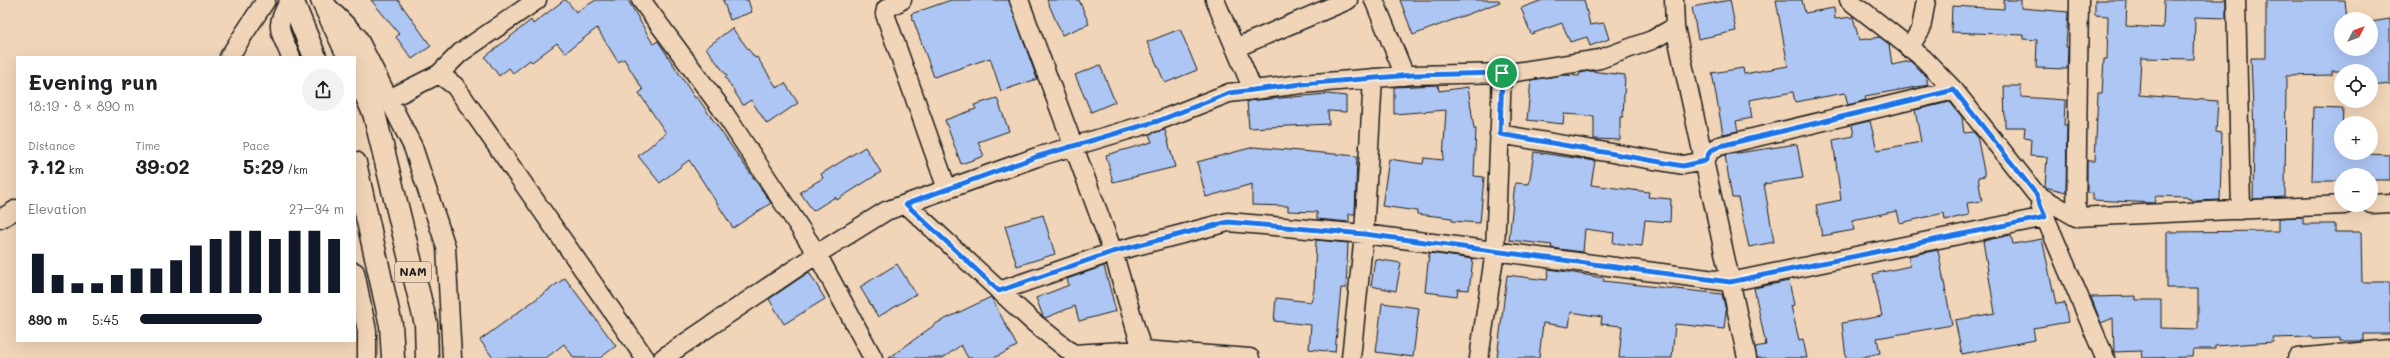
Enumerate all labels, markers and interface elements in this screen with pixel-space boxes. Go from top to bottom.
north arrow [2334,12,2378,56]
map controls [2334,12,2378,212]
pin [1485,56,1519,90]
icon: arrive [1491,62,1513,84]
button: locate [2334,64,2378,108]
text: Evening run [28,67,158,96]
button: share [302,69,344,111]
text: 18:19 · 8 × 890 m [28,97,134,114]
button: + [2334,116,2378,160]
text: Distance [28,138,75,153]
text: Time [135,138,160,153]
text: Pace [243,138,270,153]
text: 7.12 [28,153,65,179]
text: 39:02 [135,153,190,179]
text: 5:29 [243,153,284,179]
text: km [65,162,83,177]
text: /km [284,162,308,177]
button: − [2334,168,2378,212]
text: Elevation [28,200,86,217]
text: 27–34 m [289,200,344,217]
road number: NAM [395,262,431,282]
text: 890 m [28,311,67,328]
text: 5:45 [92,311,119,328]

